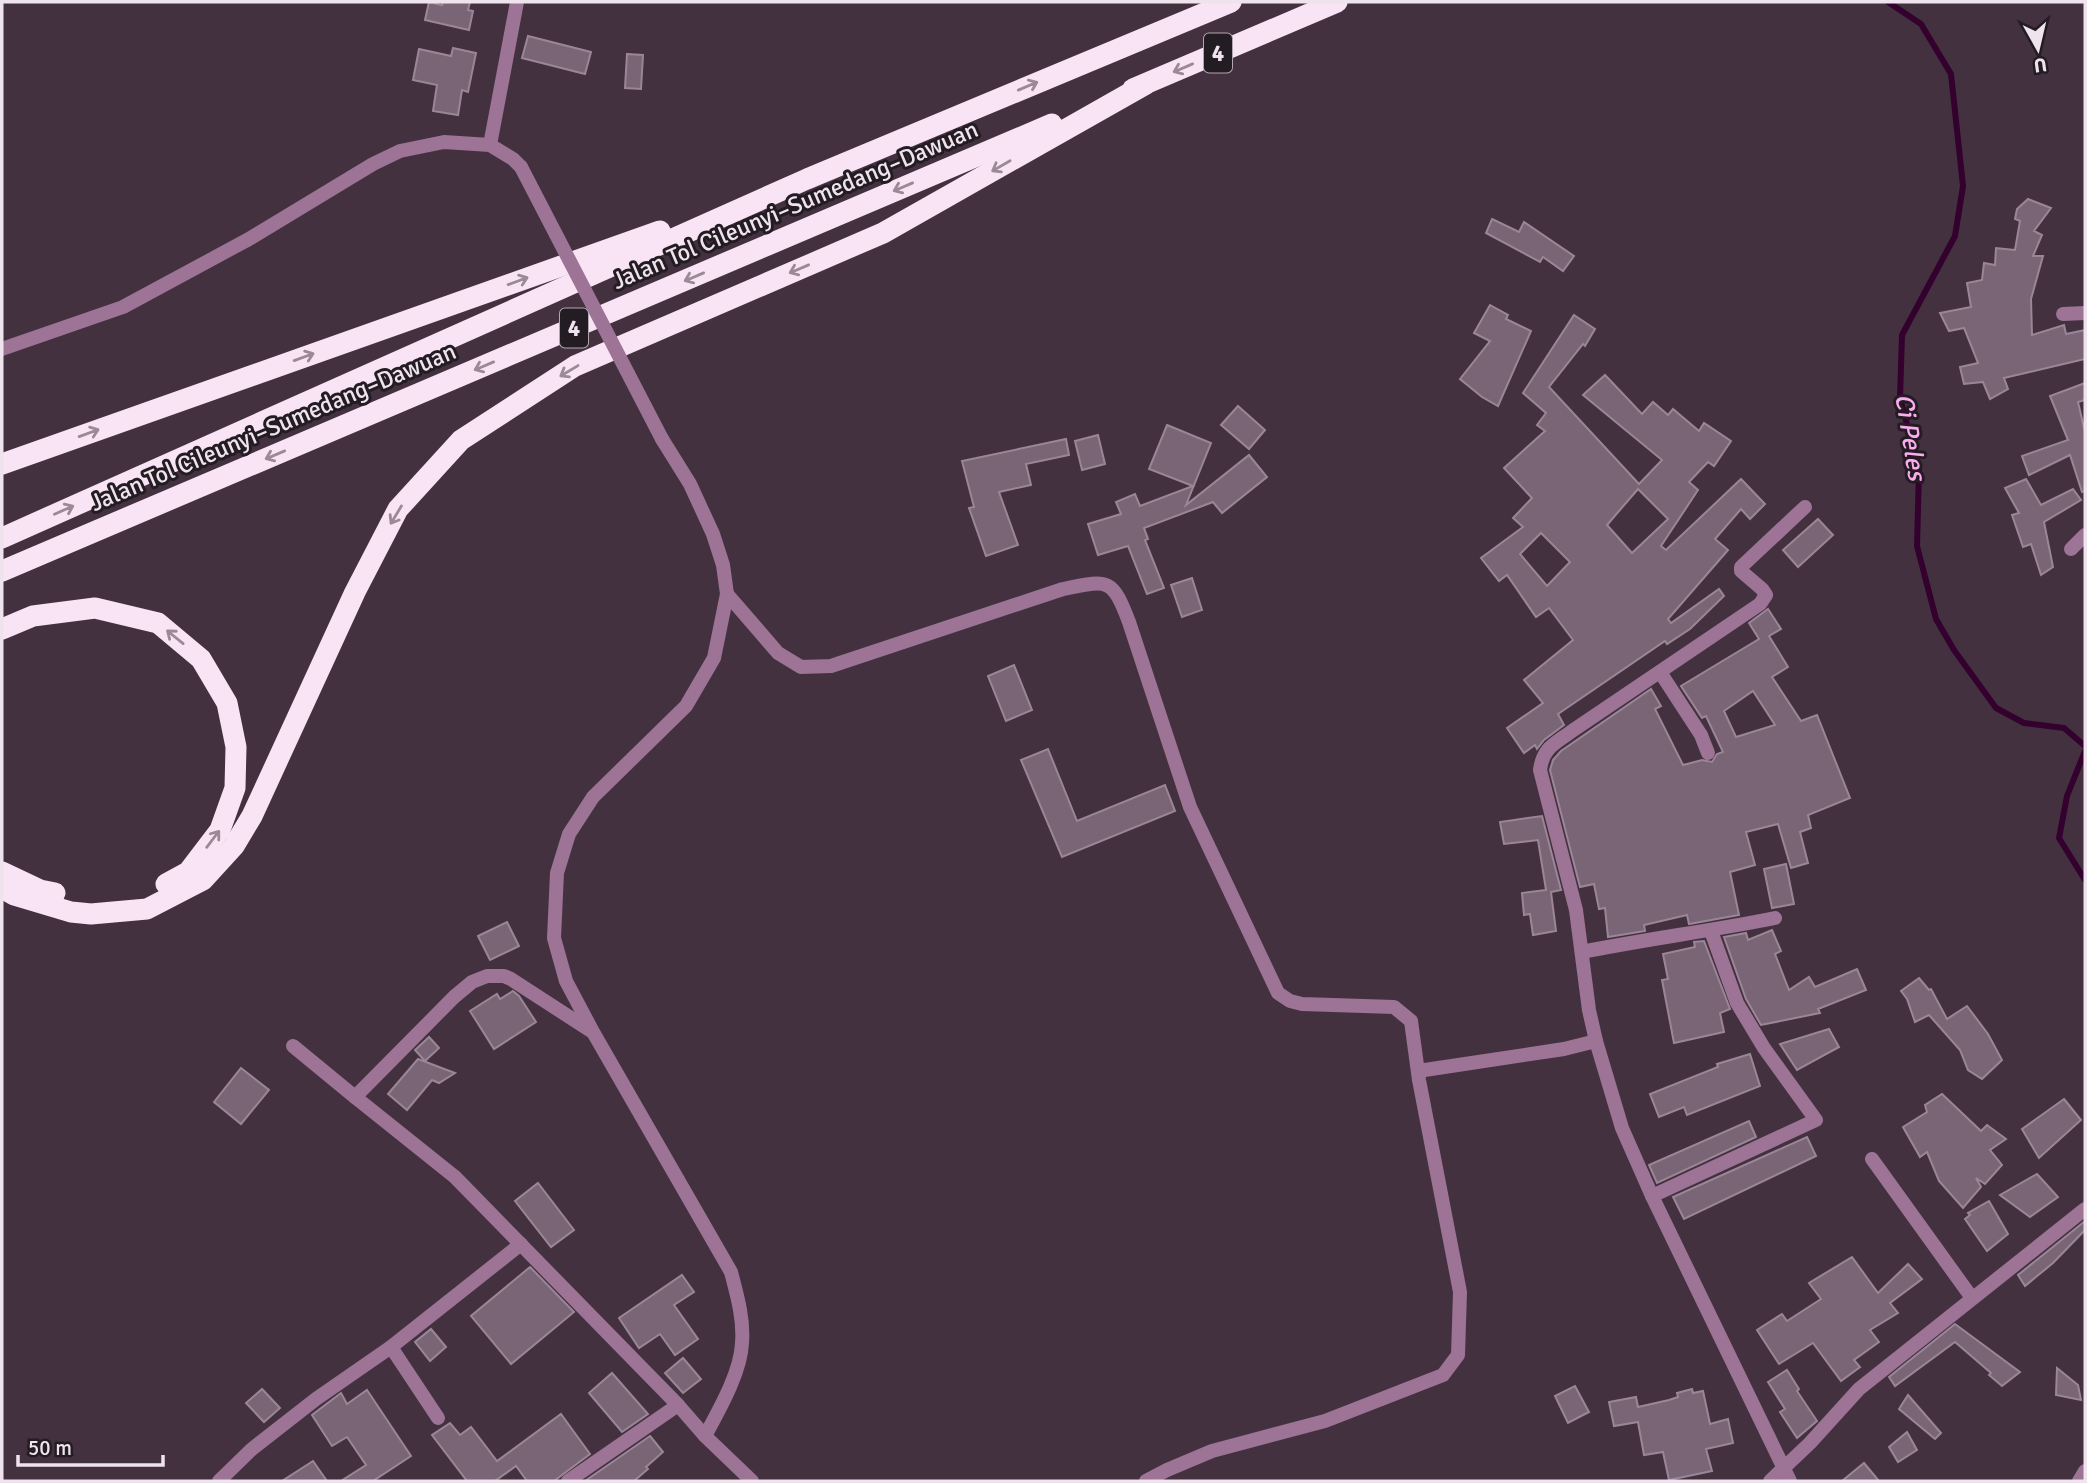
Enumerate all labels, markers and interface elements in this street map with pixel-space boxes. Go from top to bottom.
north arrow [2003,14,2073,84]
road number: 4 [1204,34,1232,72]
text: U [2032,52,2048,78]
one-way arrow [1172,62,1194,75]
one-way arrow [1017,79,1039,92]
street label: Jalan Tol Cileunyi–Sumedang–Dawuan [607,114,983,296]
one-way arrow [992,159,1012,173]
one-way arrow [893,182,914,195]
one-way arrow [789,263,810,276]
one-way arrow [683,271,705,284]
one-way arrow [507,274,529,287]
road number: 4 [560,308,588,348]
street label: Jalan Tol Cileunyi–Sumedang–Dawuan [85,336,461,518]
one-way arrow [292,350,314,362]
one-way arrow [474,360,496,373]
one-way arrow [559,364,579,378]
water label: Ci Peles [1887,391,1933,485]
one-way arrow [78,426,100,438]
one-way arrow [265,449,286,462]
one-way arrow [53,503,74,516]
one-way arrow [389,505,403,525]
one-way arrow [166,629,184,645]
one-way arrow [205,830,220,849]
scale bar [18,1424,163,1468]
text: 50 m [28,1435,72,1461]

